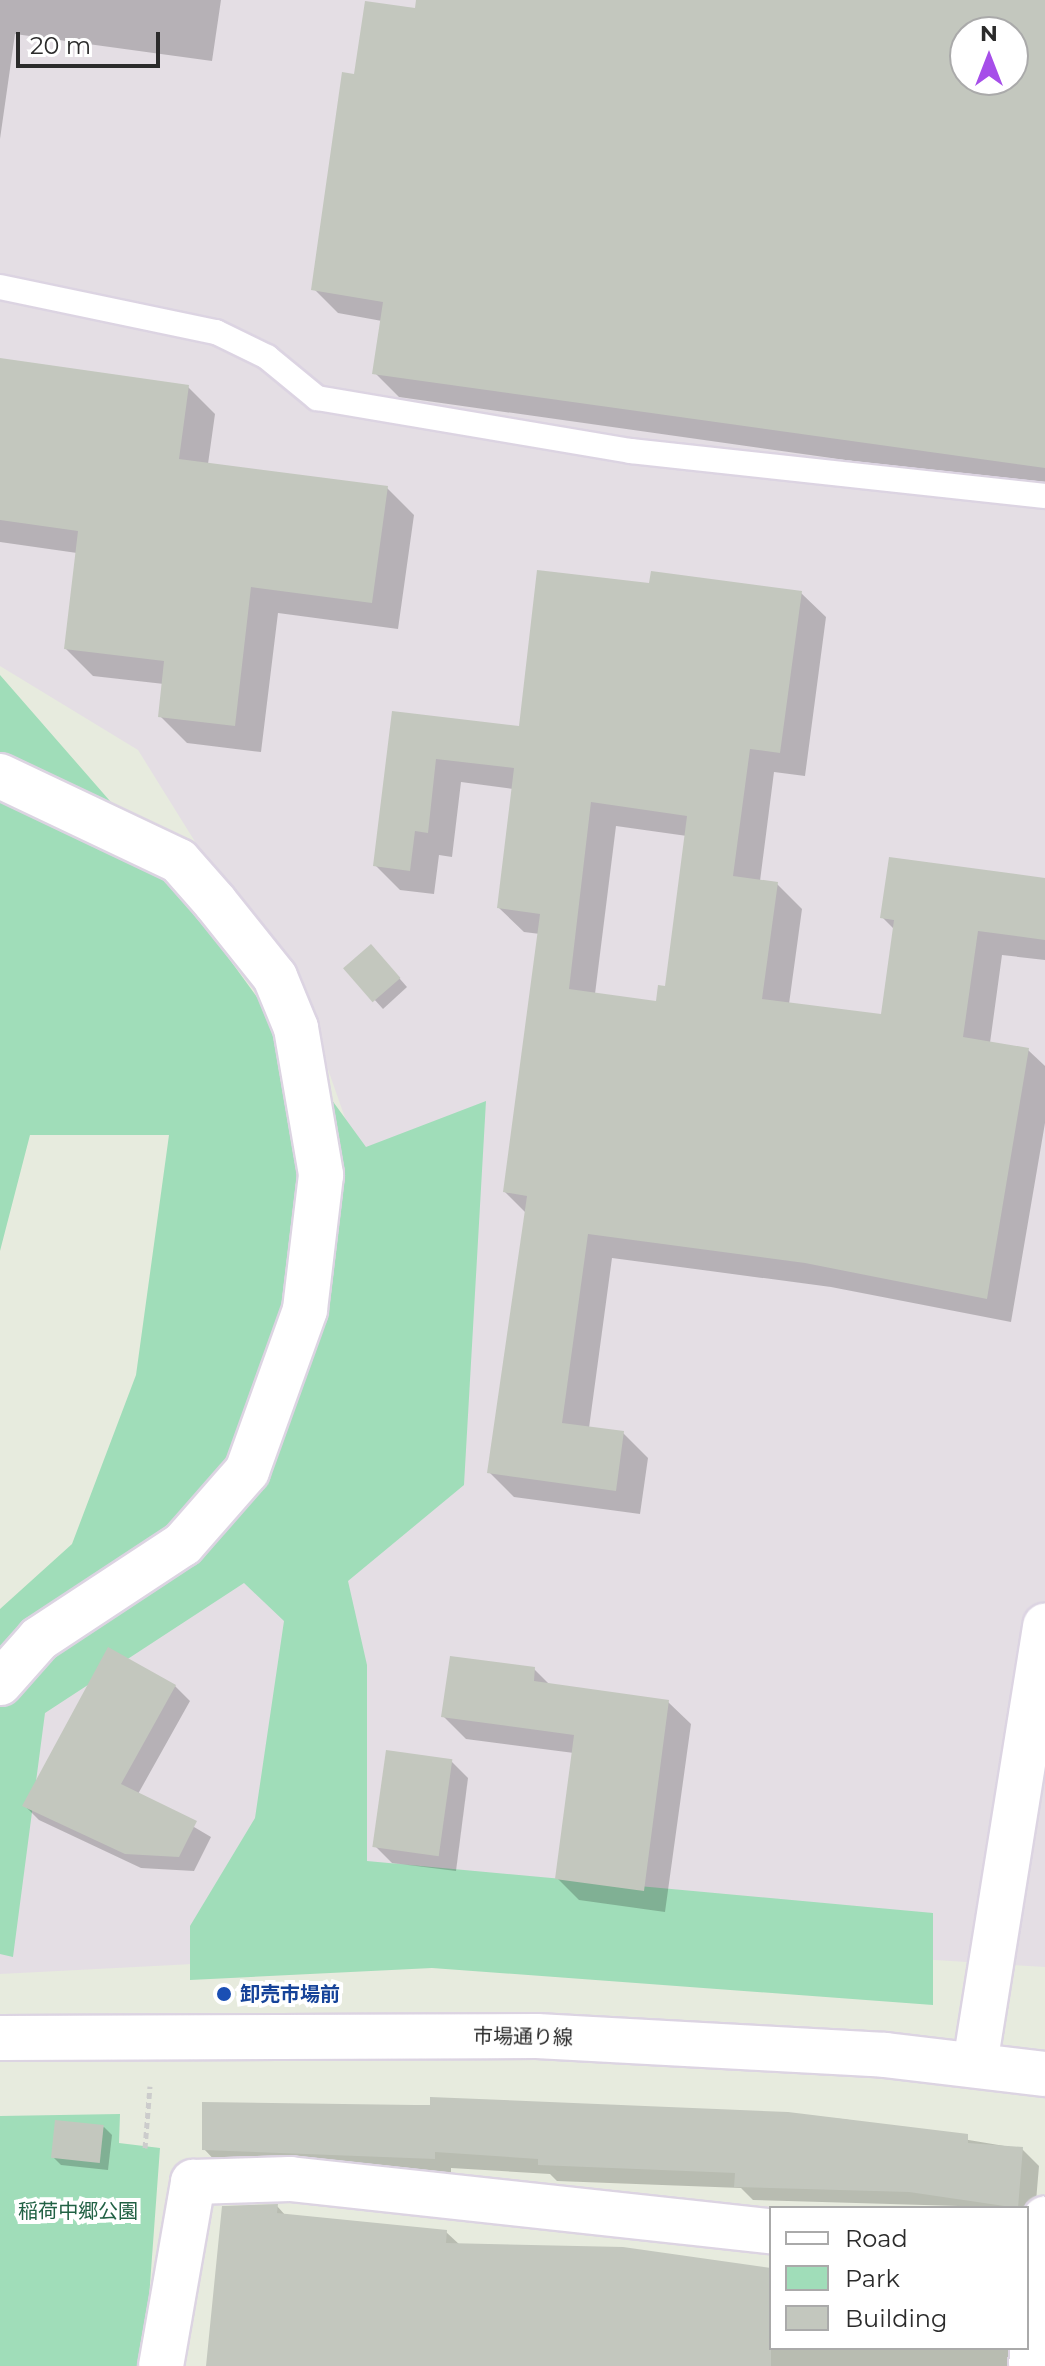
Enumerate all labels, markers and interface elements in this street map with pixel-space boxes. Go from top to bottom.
scale bar [20,16,164,66]
north arrow [949,16,1029,96]
text: N [980,20,998,47]
text: 20 m [30,31,91,60]
place label: 卸売市場前 [240,1982,340,2006]
marker: 卸売市場前 [215,1985,233,2003]
street label: 市場通り線 [473,2024,573,2050]
park label: 稲荷中郷公園 [18,2199,138,2223]
legend [769,2206,1029,2350]
text: Road [845,2224,908,2253]
text: Park [845,2264,900,2293]
text: Building [845,2304,948,2333]

